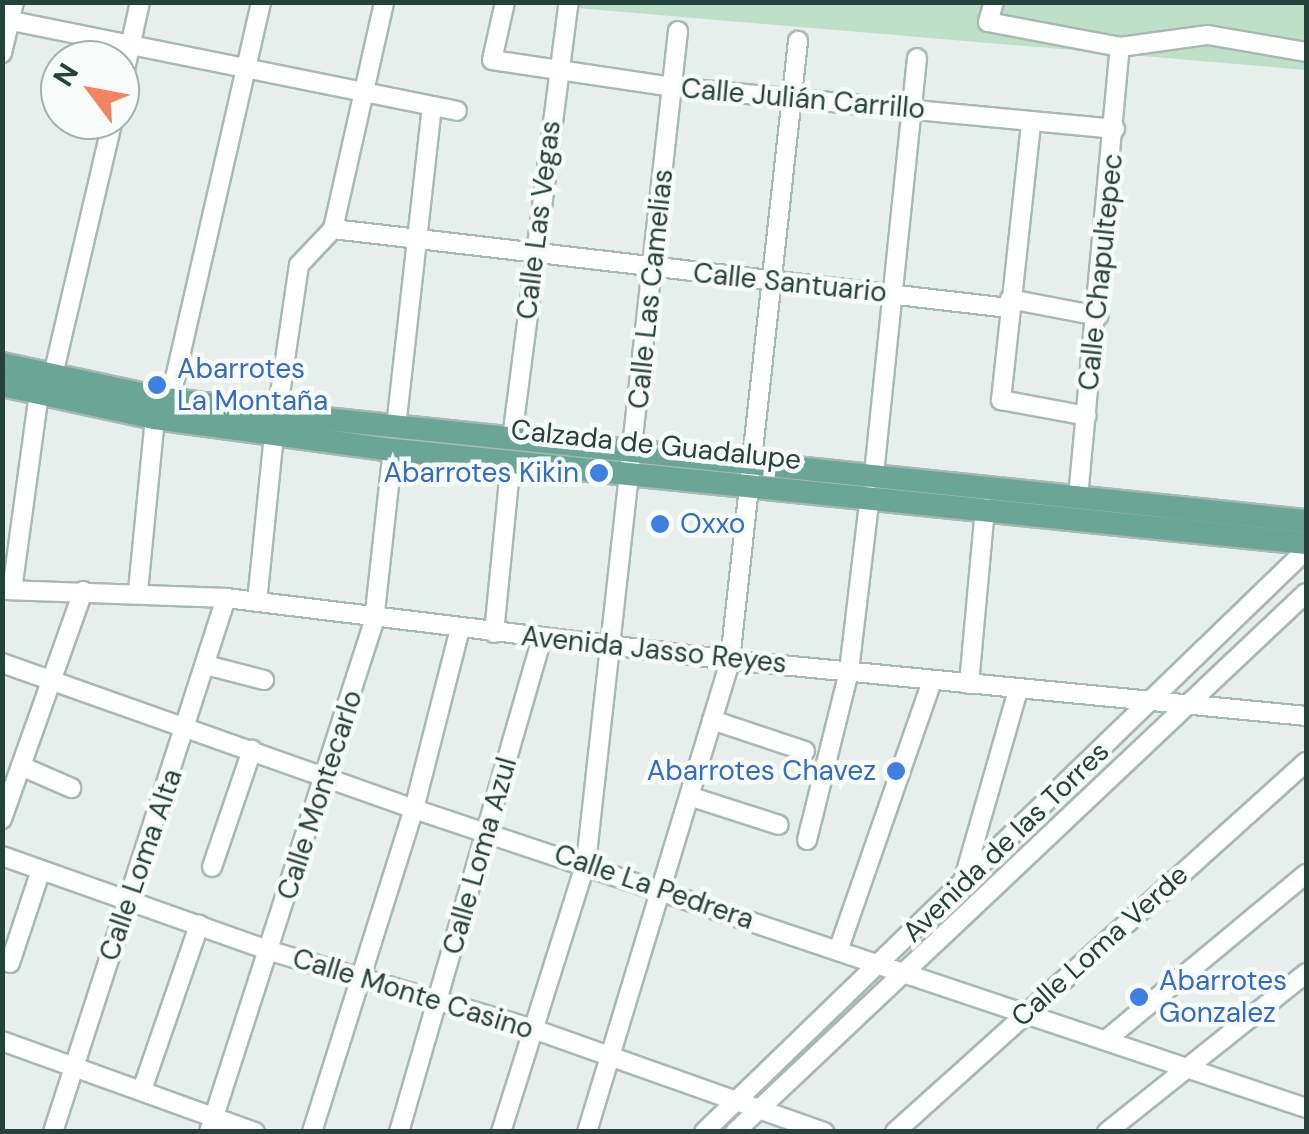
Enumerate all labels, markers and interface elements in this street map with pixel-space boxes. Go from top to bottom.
north arrow [40,40,140,140]
text: N [45,56,87,93]
street label: Calle Julián Carrillo [680,72,926,126]
street label: Calle Las Vegas [510,119,568,321]
street label: Calle Chapultepec [1072,152,1130,392]
street label: Calle Las Camelias [622,167,680,411]
street label: Calle Santuario [691,256,889,310]
place label: Abarrotes La Montaña [177,352,328,418]
marker: Abarrotes La Montaña [146,374,168,396]
street label: Calzada de Guadalupe [509,413,803,477]
place label: Abarrotes Kikin [383,456,579,490]
marker: Abarrotes Kikin [588,462,610,484]
place label: Oxxo [680,507,745,541]
marker: Oxxo [649,513,671,535]
street label: Avenida Jasso Reyes [520,619,788,681]
street label: Calle Montecarlo [270,686,370,904]
street label: Avenida de las Torres [896,735,1116,949]
street label: Calle Loma Azul [436,754,524,958]
place label: Abarrotes Chavez [647,754,876,788]
marker: Abarrotes Chavez [885,760,907,782]
street label: Calle Loma Alta [92,765,190,965]
street label: Calle La Pedrera [550,837,758,937]
street label: Calle Loma Verde [1005,858,1195,1034]
street label: Calle Monte Casino [289,941,537,1047]
place label: Abarrotes Gonzalez [1159,964,1287,1030]
marker: Abarrotes Gonzalez [1128,986,1150,1008]

